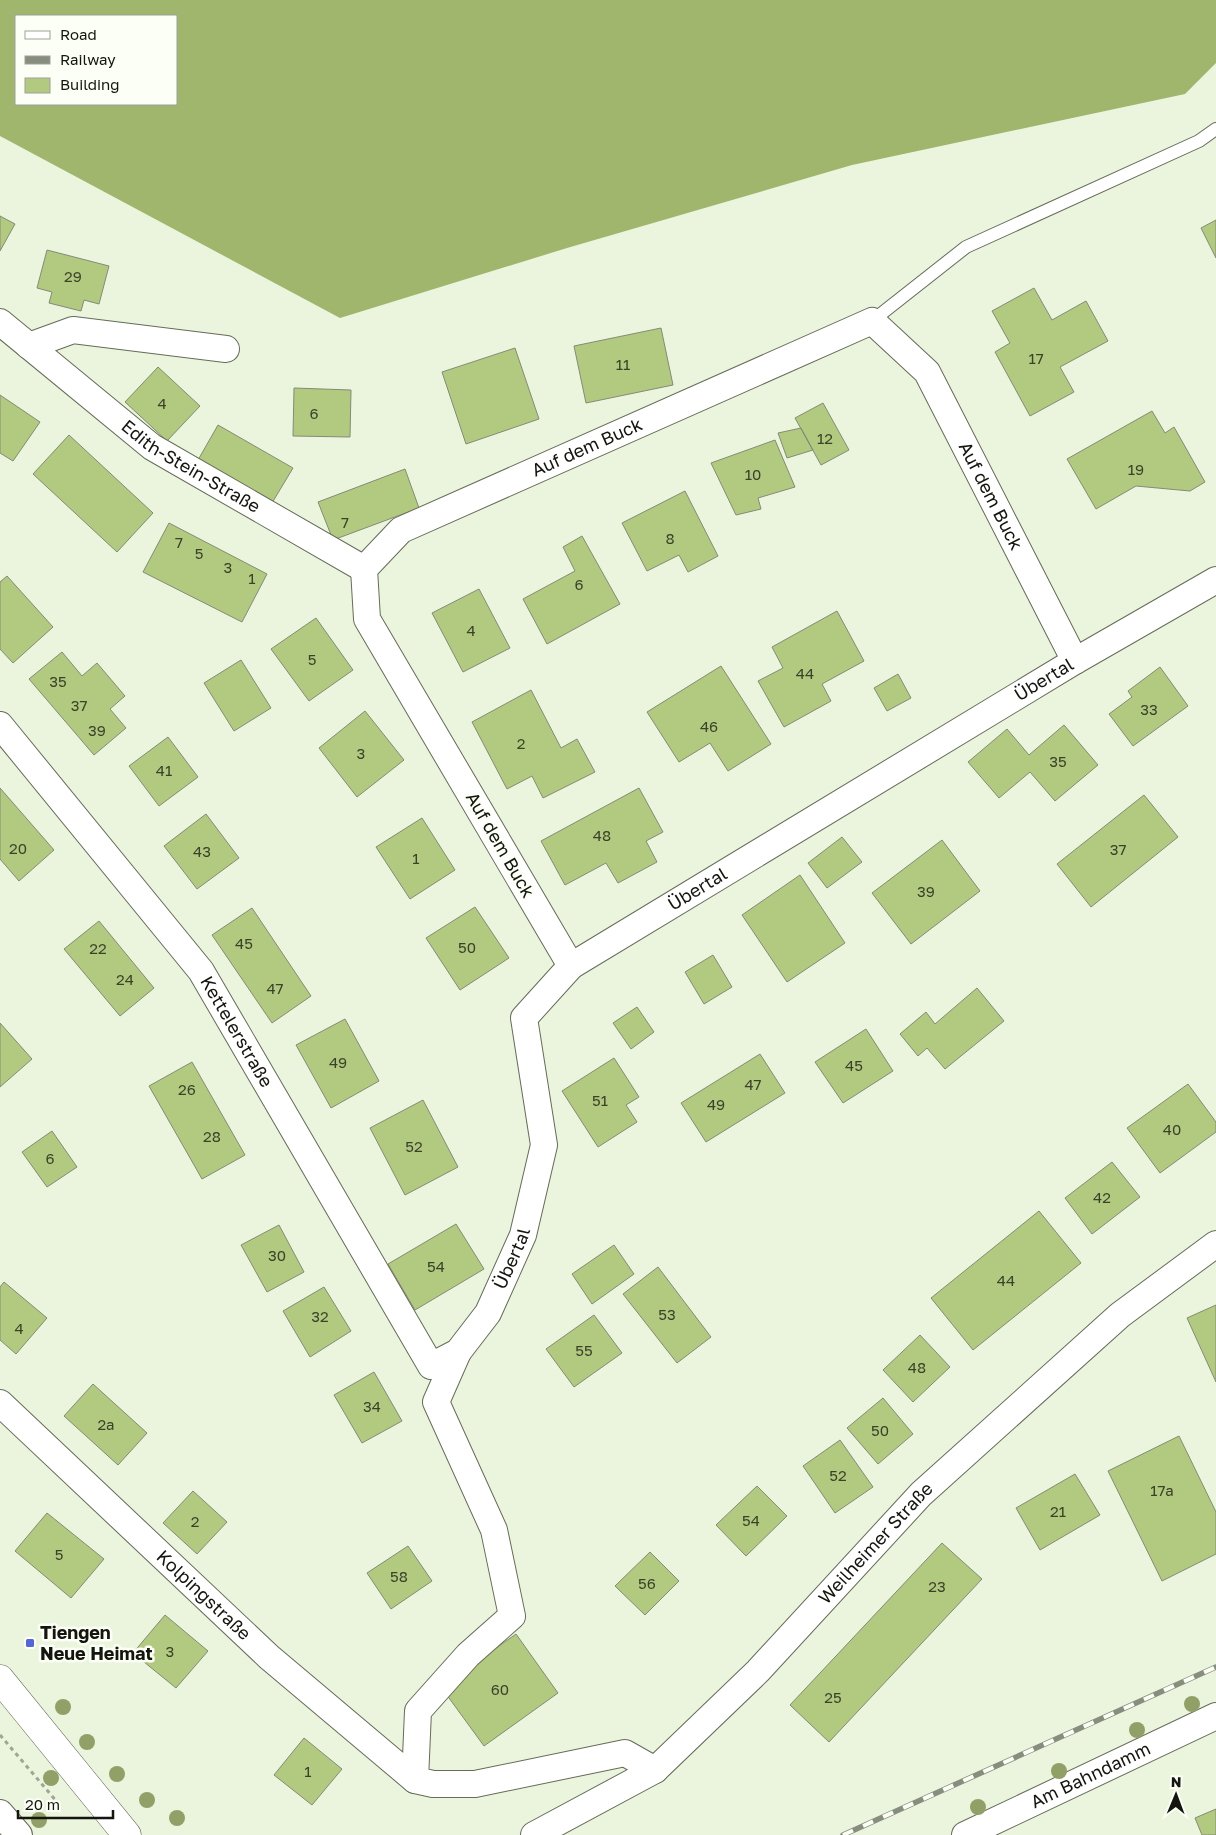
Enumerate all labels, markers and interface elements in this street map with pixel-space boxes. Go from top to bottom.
legend [15,15,178,105]
text: Road [60,25,97,43]
text: Railway [60,50,116,68]
text: Building [60,75,120,93]
house number: 29 [64,267,82,285]
house number: 17 [1028,349,1044,367]
house number: 11 [616,355,630,373]
house number: 4 [157,394,167,412]
house number: 6 [309,404,319,422]
street label: Auf dem Buck [528,412,645,481]
street label: Edith-Stein-Straße [117,414,265,517]
house number: 12 [817,429,833,447]
street label: Auf dem Buck [955,438,1028,553]
house number: 19 [1128,460,1144,478]
house number: 10 [745,465,761,483]
house number: 7 [341,513,349,531]
house number: 8 [665,529,675,547]
house number: 7 [175,533,183,551]
house number: 5 [195,544,203,562]
house number: 3 [224,558,232,576]
house number: 1 [248,569,256,587]
house number: 6 [574,575,584,593]
house number: 4 [466,621,476,639]
house number: 5 [308,650,316,668]
street label: Übertal [1010,652,1077,705]
house number: 44 [796,664,814,682]
house number: 35 [49,672,67,690]
house number: 37 [71,696,87,714]
house number: 33 [1140,700,1158,718]
house number: 46 [700,717,718,735]
house number: 39 [88,721,106,739]
house number: 2 [517,734,525,752]
house number: 3 [357,744,365,762]
house number: 35 [1049,752,1067,770]
house number: 41 [156,761,172,779]
street label: Auf dem Buck [462,788,540,901]
house number: 48 [593,826,611,844]
house number: 20 [9,839,27,857]
house number: 37 [1110,840,1126,858]
house number: 43 [193,842,211,860]
house number: 1 [412,849,420,867]
street label: Übertal [664,862,731,915]
house number: 39 [917,882,935,900]
house number: 45 [235,934,253,952]
house number: 50 [458,938,476,956]
house number: 22 [89,939,107,957]
house number: 24 [116,970,134,988]
street label: Kettelerstraße [196,972,278,1091]
house number: 47 [266,979,284,997]
house number: 49 [329,1053,347,1071]
house number: 45 [845,1056,863,1074]
house number: 47 [744,1075,762,1093]
house number: 26 [178,1080,196,1098]
house number: 51 [592,1091,608,1109]
house number: 49 [707,1095,725,1113]
house number: 40 [1163,1120,1181,1138]
house number: 28 [203,1127,221,1145]
house number: 52 [405,1137,423,1155]
house number: 6 [45,1149,55,1167]
house number: 42 [1093,1188,1111,1206]
street label: Übertal [488,1225,534,1292]
house number: 30 [268,1246,286,1264]
house number: 54 [427,1257,445,1275]
house number: 44 [997,1271,1015,1289]
house number: 53 [658,1305,676,1323]
house number: 32 [311,1307,329,1325]
house number: 4 [14,1319,24,1337]
house number: 55 [575,1341,593,1359]
house number: 48 [908,1358,926,1376]
house number: 34 [363,1397,381,1415]
house number: 2a [97,1415,115,1433]
house number: 50 [871,1421,889,1439]
house number: 52 [829,1466,847,1484]
street label: Weilheimer Straße [813,1477,937,1608]
house number: 17a [1150,1481,1174,1499]
house number: 21 [1050,1502,1066,1520]
house number: 54 [742,1511,760,1529]
house number: 2 [191,1512,199,1530]
house number: 5 [55,1545,63,1563]
street label: Kolpingstraße [153,1545,256,1644]
house number: 58 [390,1567,408,1585]
house number: 56 [638,1574,656,1592]
house number: 23 [928,1577,946,1595]
place label: Tiengen Neue Heimat [40,1621,153,1664]
marker: Tiengen Neue Heimat [24,1637,36,1649]
house number: 3 [166,1642,174,1660]
house number: 60 [491,1680,509,1698]
house number: 25 [824,1688,842,1706]
street label: Am Bahndamm [1027,1737,1154,1812]
house number: 1 [304,1762,312,1780]
north arrow [1151,1770,1201,1820]
text: N [1171,1773,1182,1790]
scale bar [18,1788,112,1820]
text: 20 m [25,1795,60,1813]

